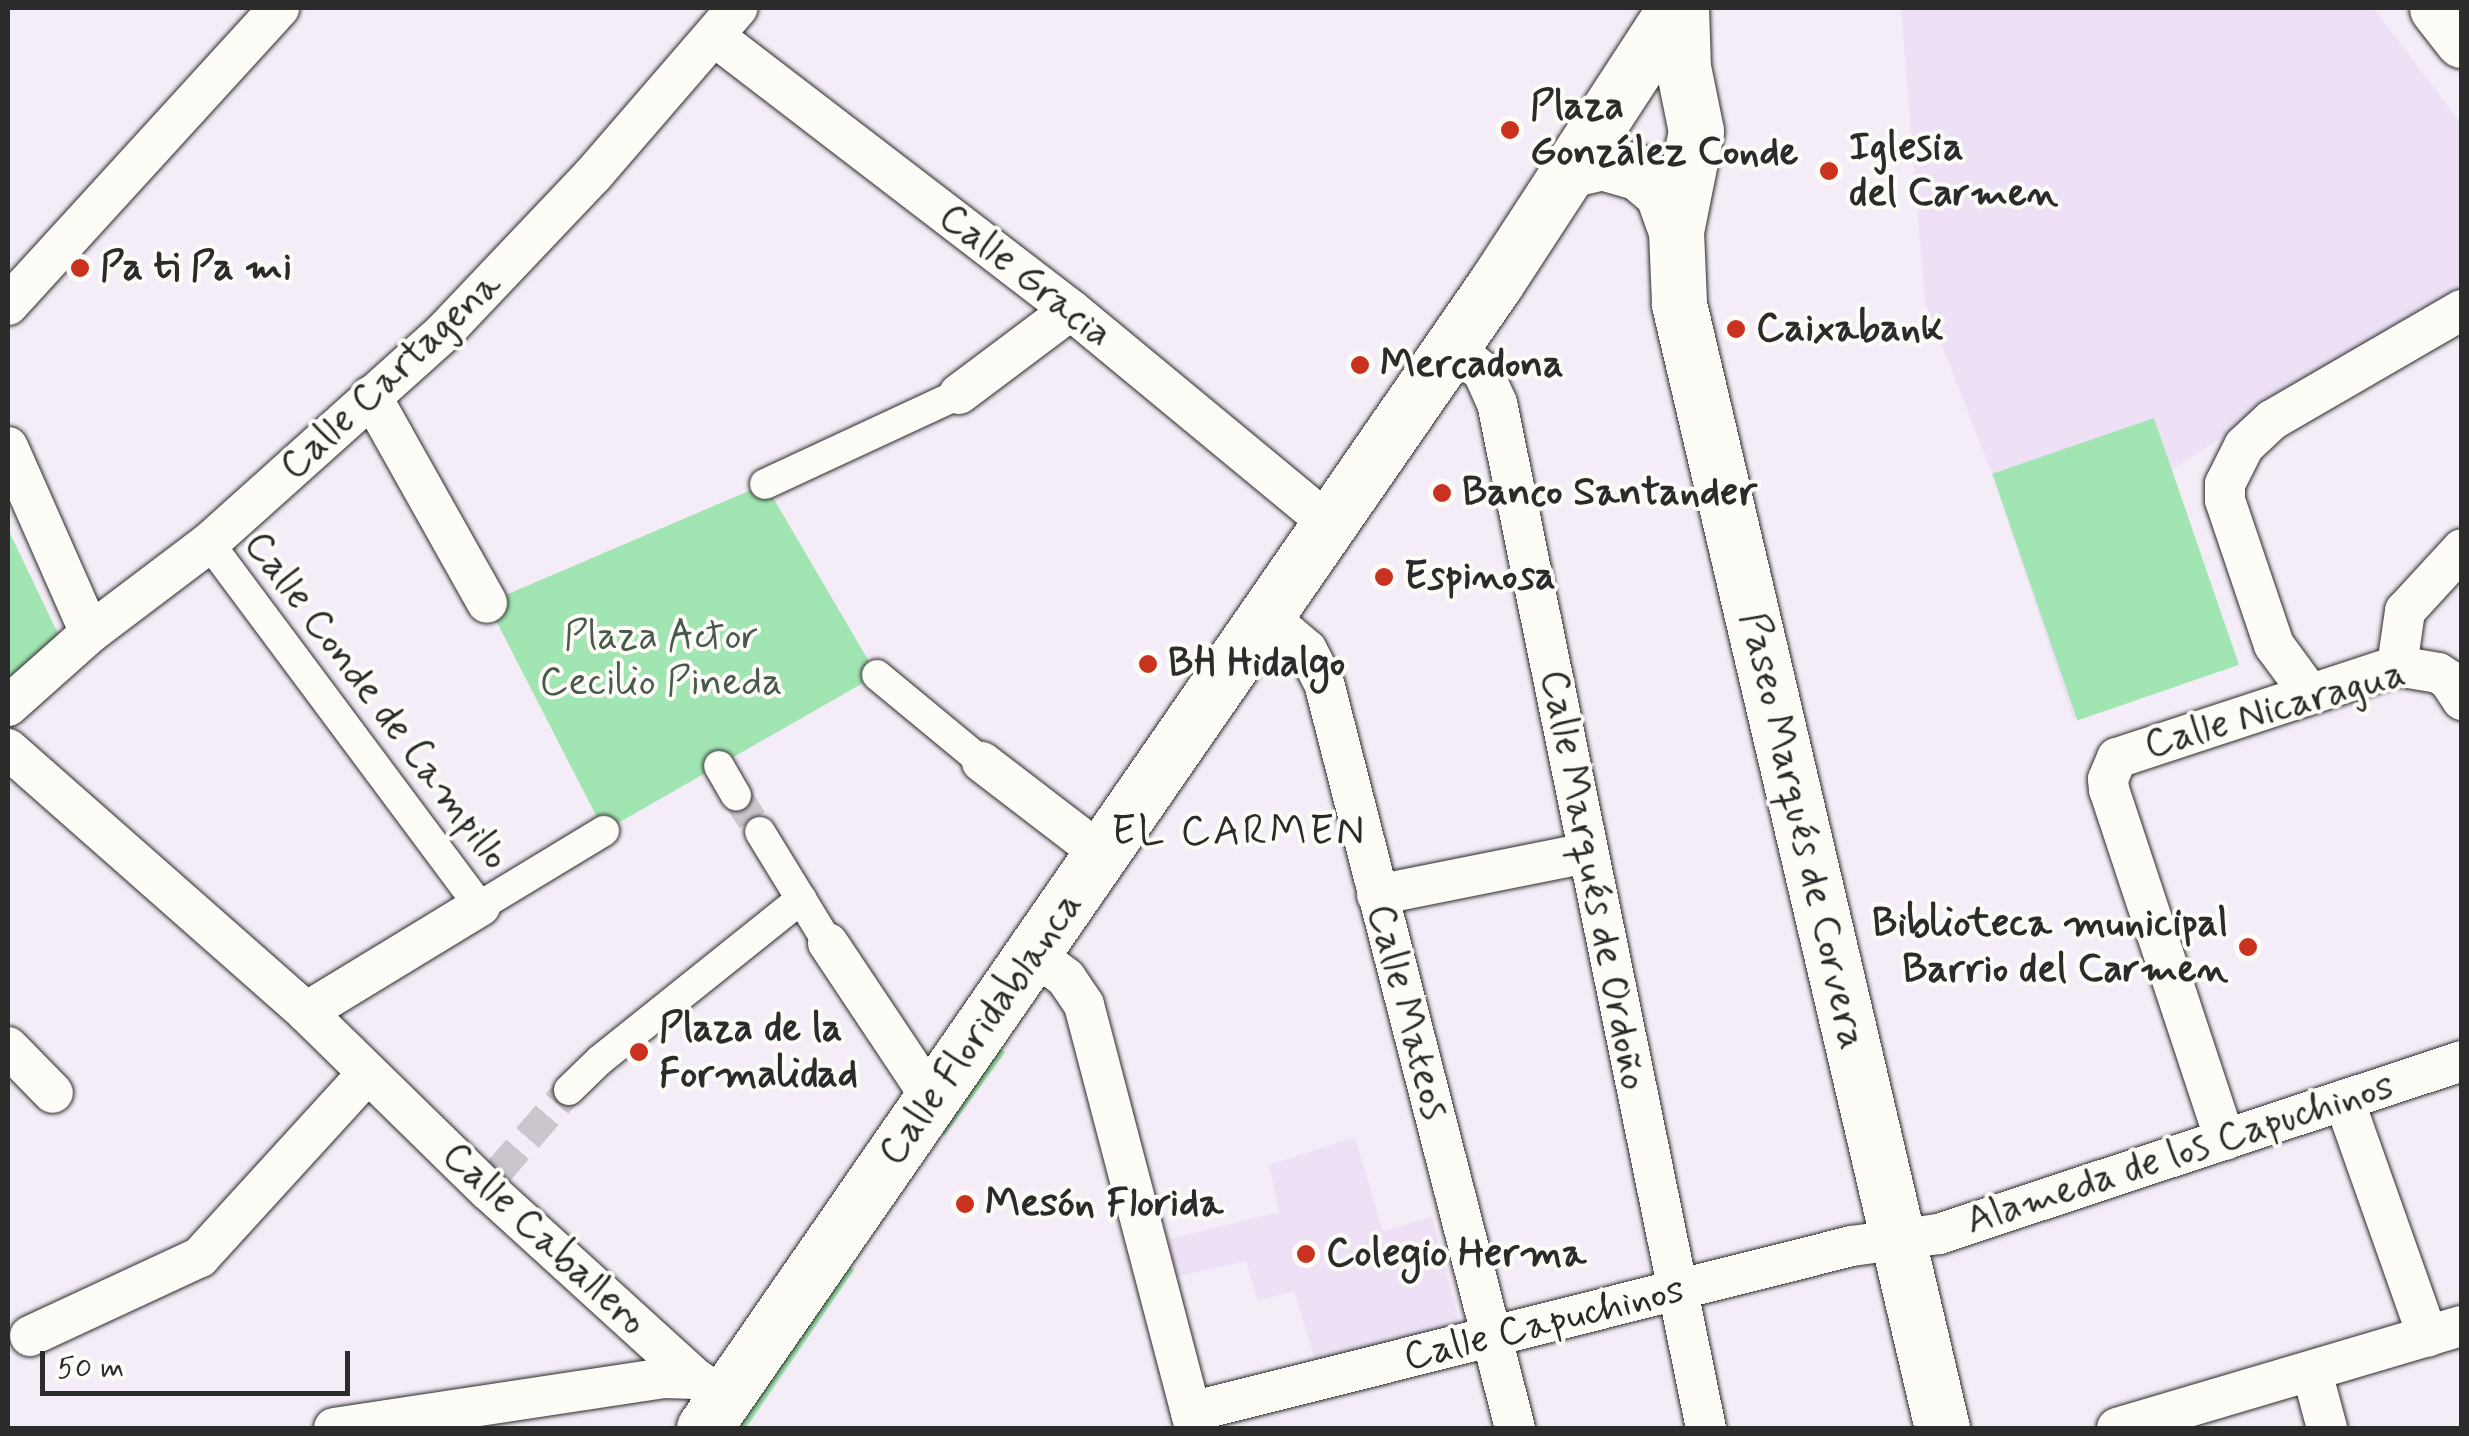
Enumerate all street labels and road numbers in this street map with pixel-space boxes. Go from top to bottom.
street label: Calle Gracia [928,193,1122,359]
street label: Calle Cartagena [273,263,509,489]
street label: Calle Conde de Campillo [233,523,519,879]
street label: Paseo Marqués de Corvera [1728,608,1876,1054]
street label: Calle Nicaragua [2140,650,2410,770]
street label: Calle Marqués de Ordoño [1530,670,1656,1090]
street label: Calle Floridablanca [868,882,1094,1176]
street label: Calle Mateos [1356,902,1458,1122]
street label: Alameda de los Capuchinos [1957,1061,2403,1247]
street label: Calle Caballero [433,1134,655,1344]
street label: Calle Capuchinos [1402,1267,1686,1381]

